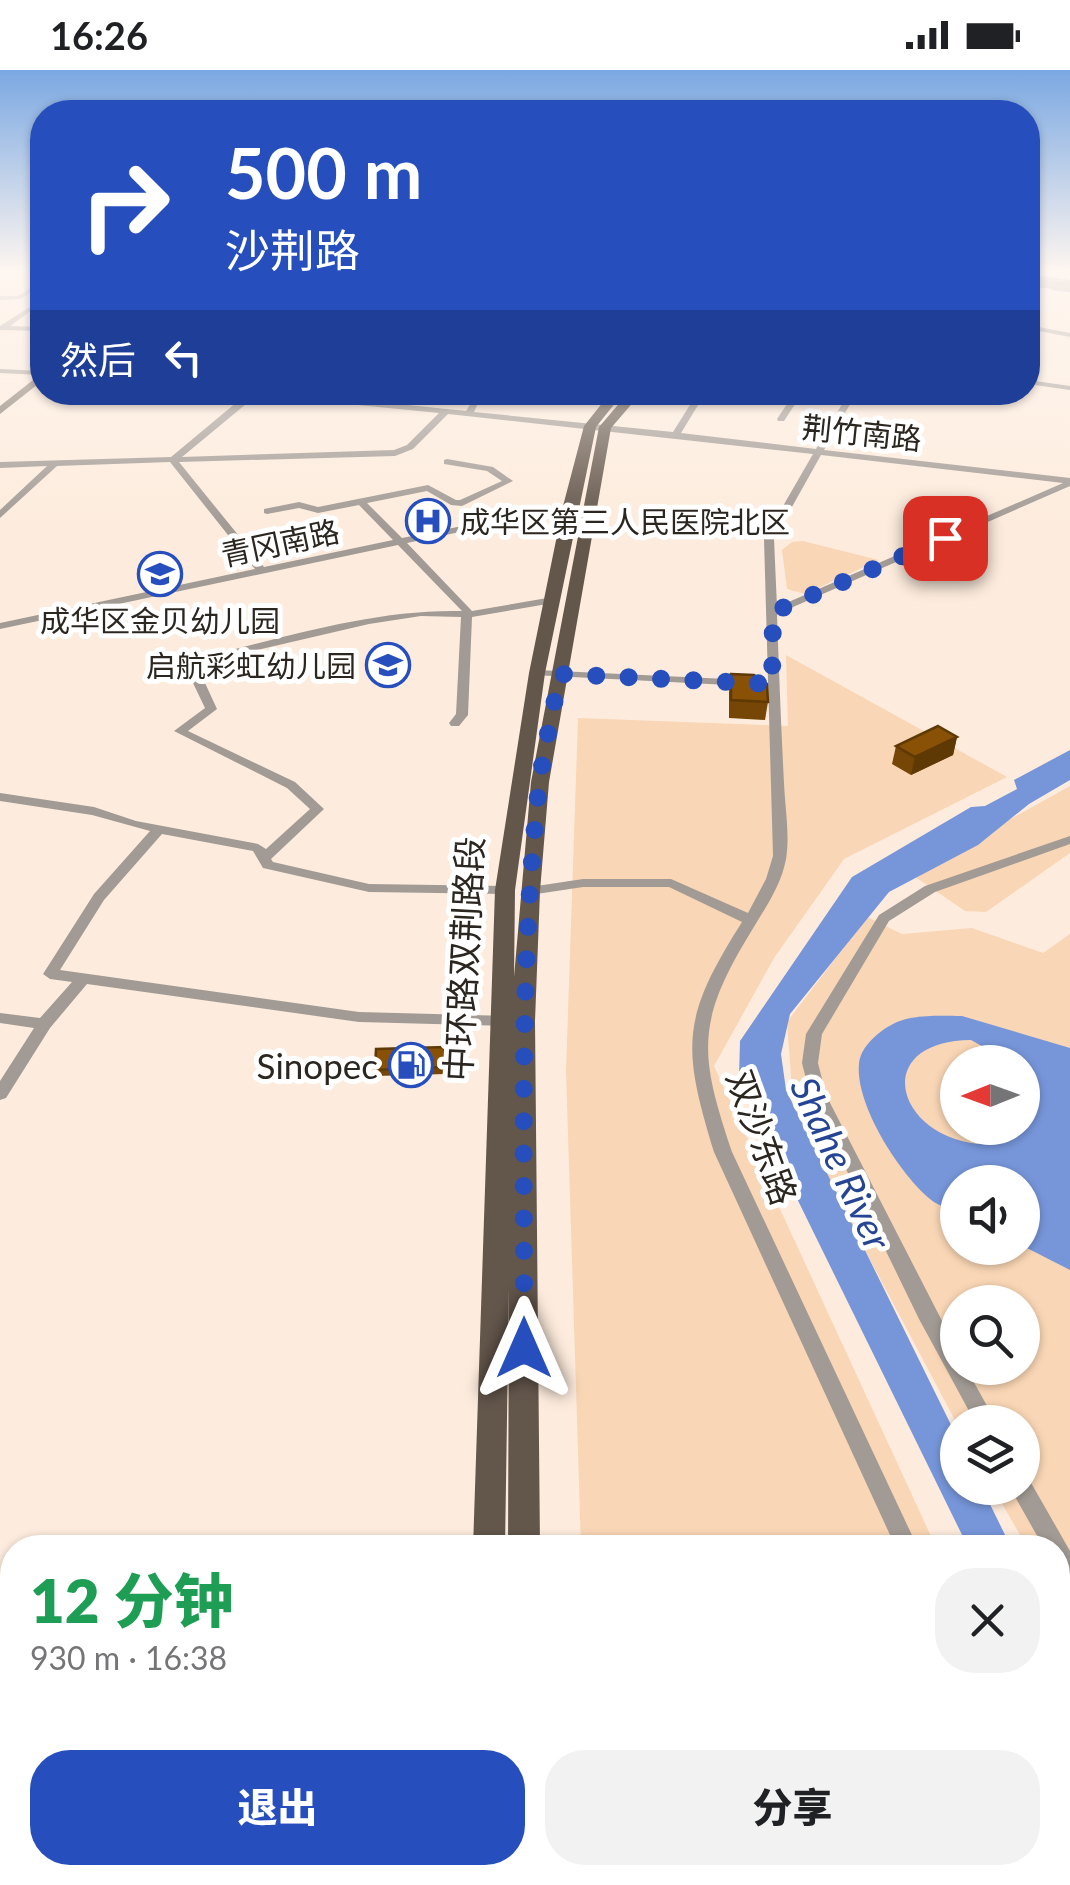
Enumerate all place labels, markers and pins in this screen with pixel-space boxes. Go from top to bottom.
pin [903,496,988,581]
hospital icon: 成华区第三人民医院北区 [405,498,451,544]
place label: 成华区第三人民医院北区 [460,503,790,539]
school or university icon: 成华区金贝幼儿园 [137,551,183,597]
place label: 成华区金贝幼儿园 [40,602,280,638]
school or university icon: 启航彩虹幼儿园 [365,642,411,688]
place label: 启航彩虹幼儿园 [146,647,356,683]
fuel station icon: Sinopec [388,1042,434,1088]
place label: Sinopec [257,1044,378,1086]

